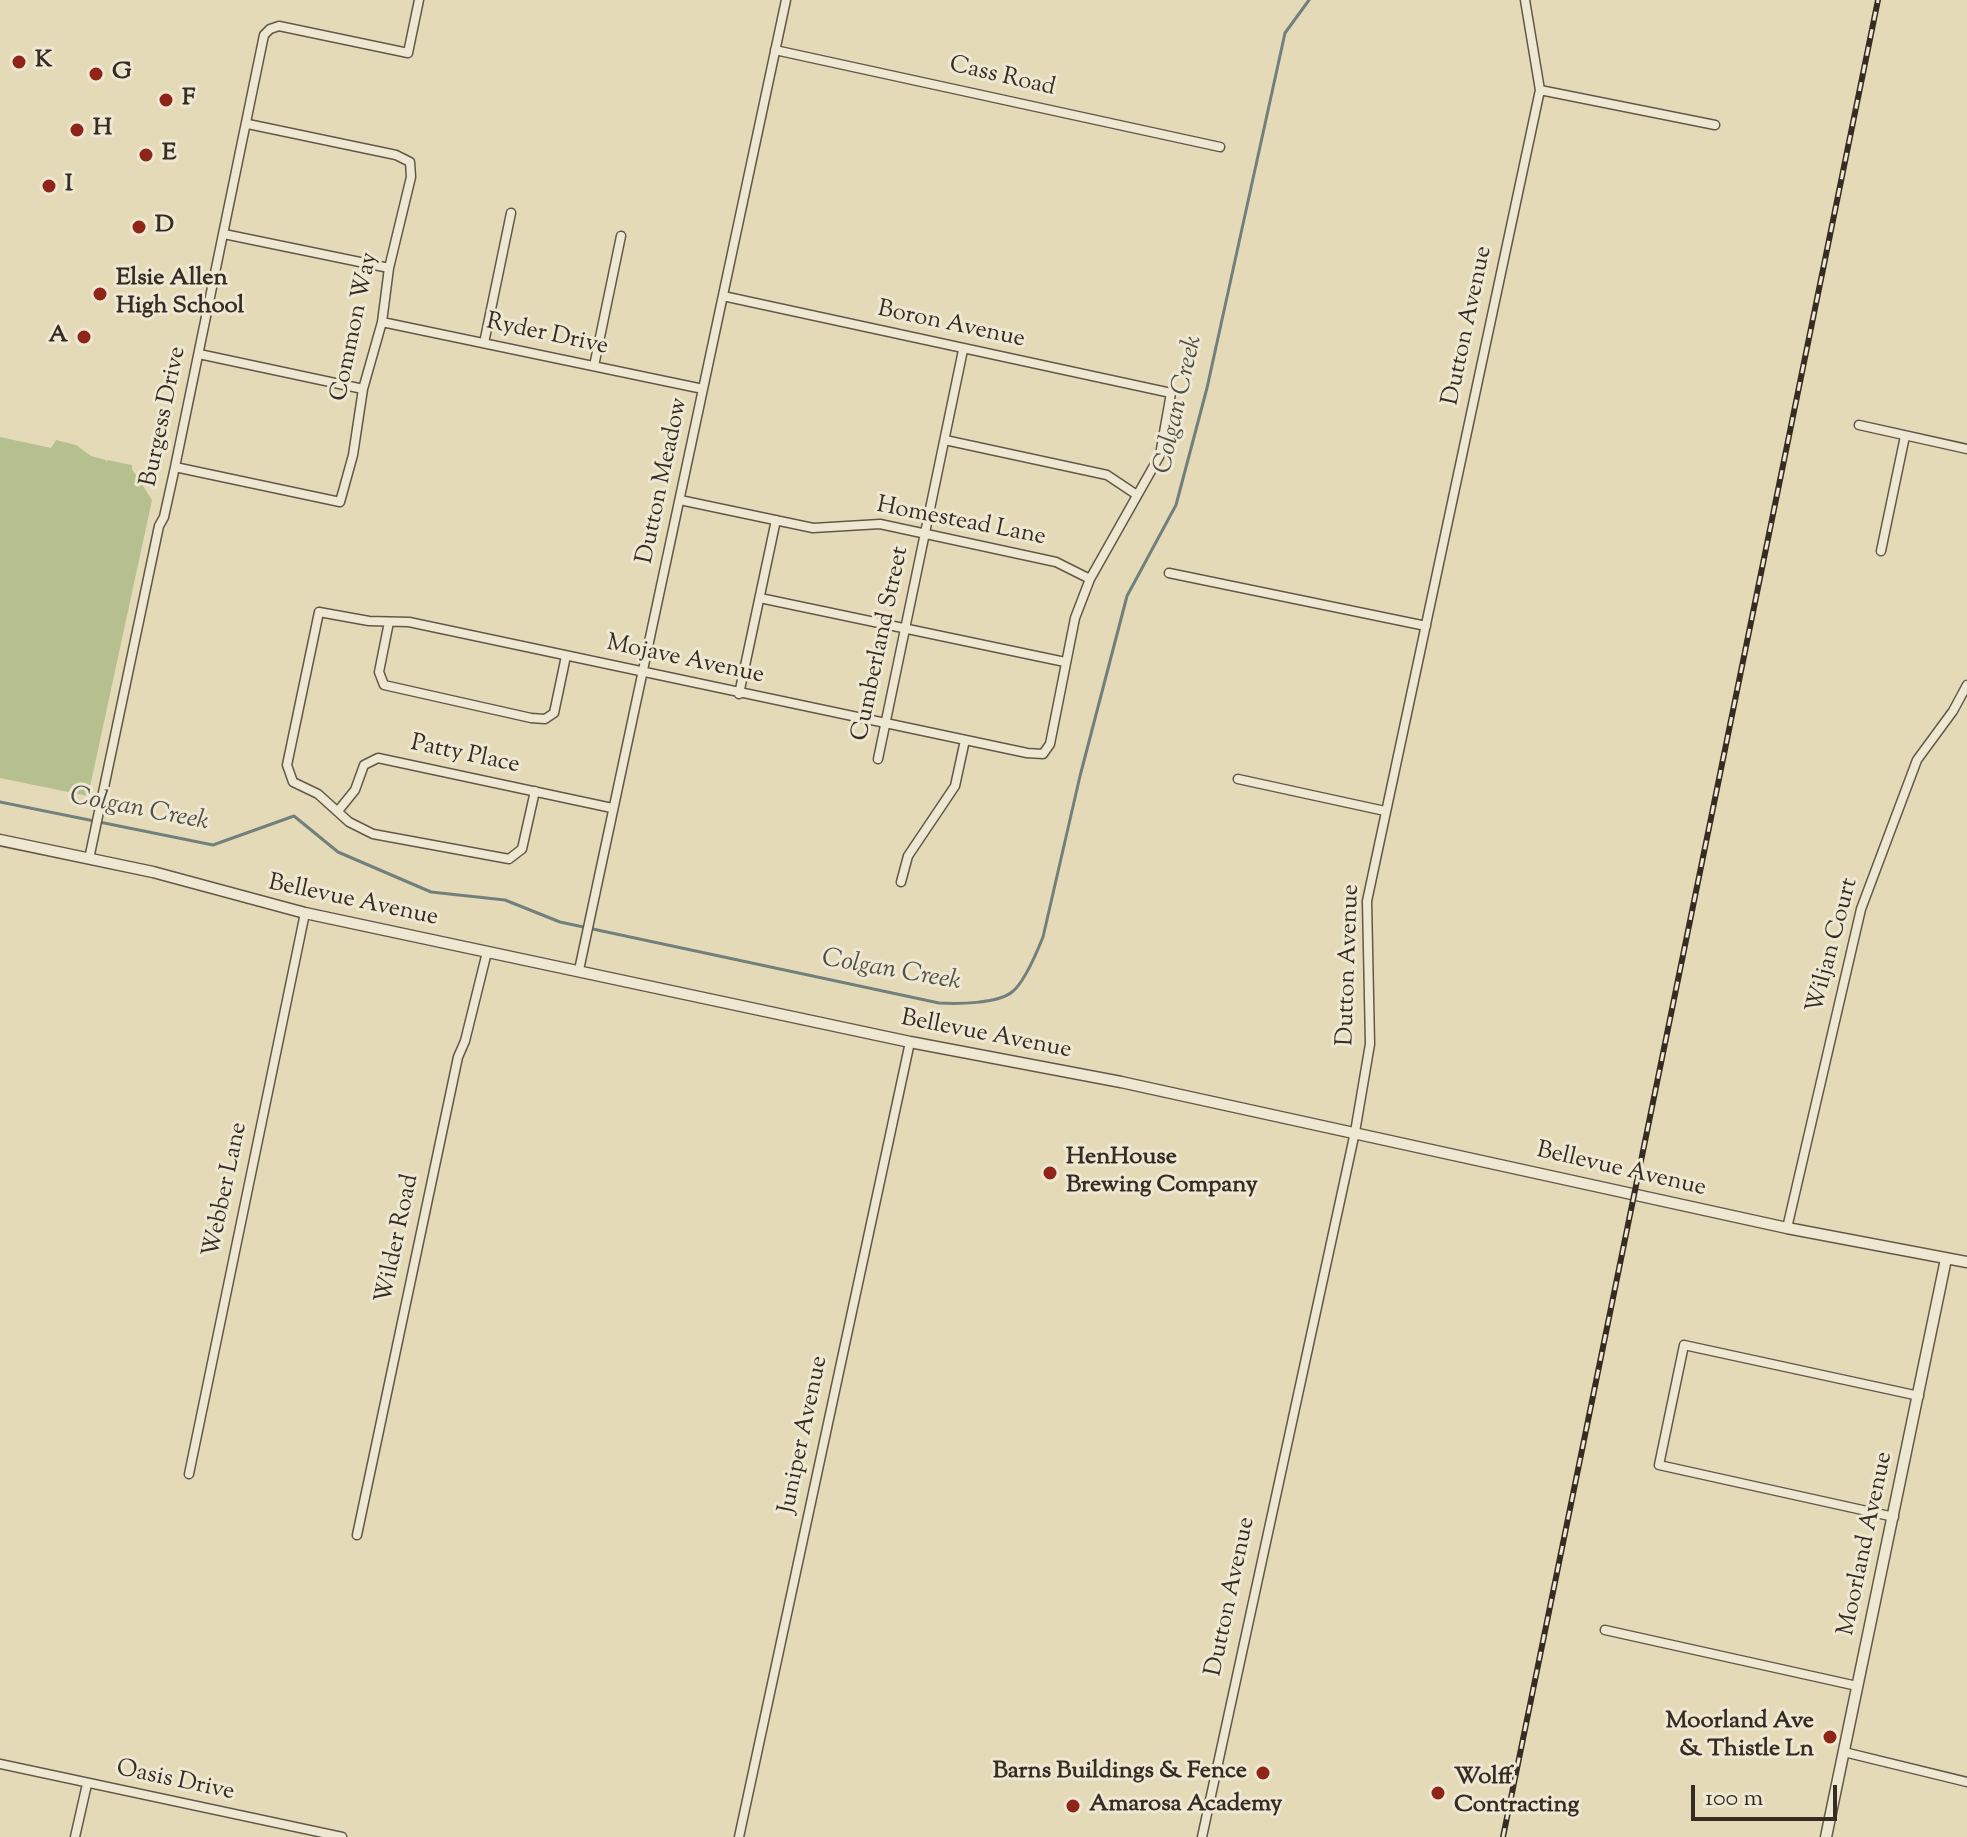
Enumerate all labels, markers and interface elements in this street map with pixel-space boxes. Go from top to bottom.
place label: K [35,48,52,76]
street label: Cass Road [946,52,1058,104]
marker: K [10,53,28,71]
place label: G [112,60,132,88]
marker: G [87,65,105,83]
place label: F [182,86,195,114]
marker: F [157,91,175,109]
place label: H [93,116,112,144]
marker: H [68,121,86,139]
place label: E [162,141,176,169]
marker: E [137,146,155,164]
place label: I [65,172,73,200]
marker: I [40,177,58,195]
place label: D [155,213,174,241]
marker: D [130,218,148,236]
street label: Dutton Avenue [1438,244,1500,408]
street label: Common Way [326,250,386,404]
place label: Elsie Allen High School [116,266,244,322]
marker: Elsie Allen High School [91,285,109,303]
street label: Boron Avenue [875,296,1027,356]
street label: Ryder Drive [483,309,611,363]
place label: A [49,323,68,351]
marker: A [75,328,93,346]
water label: Colgan Creek [1149,333,1211,477]
street label: Burgess Drive [136,344,194,490]
street label: Dutton Meadow [632,395,696,567]
street label: Homestead Lane [874,492,1048,554]
street label: Cumberland Street [847,544,917,744]
street label: Mojave Avenue [604,630,766,692]
street label: Patty Place [408,730,522,782]
water label: Colgan Creek [67,782,211,840]
street label: Bellevue Avenue [265,870,441,934]
street label: Wiljan Court [1802,875,1866,1017]
street label: Dutton Avenue [1333,884,1367,1046]
water label: Colgan Creek [819,944,963,1000]
street label: Bellevue Avenue [898,1005,1074,1067]
street label: Webber Lane [199,1120,255,1260]
street label: Bellevue Avenue [1533,1138,1709,1204]
place label: HenHouse Brewing Company [1066,1145,1258,1201]
marker: HenHouse Brewing Company [1041,1164,1059,1182]
street label: Wilder Road [371,1172,427,1306]
street label: Juniper Avenue [774,1354,836,1516]
street label: Moorland Avenue [1833,1449,1901,1639]
street label: Dutton Avenue [1201,1515,1263,1679]
place label: Moorland Ave & Thistle Ln [1666,1709,1814,1765]
marker: Moorland Ave & Thistle Ln [1821,1728,1839,1746]
street label: Oasis Drive [113,1755,237,1809]
place label: Barns Buildings & Fence [993,1759,1247,1787]
marker: Barns Buildings & Fence [1254,1764,1272,1782]
place label: Wolff Contracting [1454,1765,1579,1821]
scale bar [1695,1769,1841,1819]
text: 100 m [1705,1782,1763,1816]
marker: Wolff Contracting [1429,1784,1447,1802]
place label: Amarosa Academy [1089,1792,1282,1820]
marker: Amarosa Academy [1064,1797,1082,1815]

